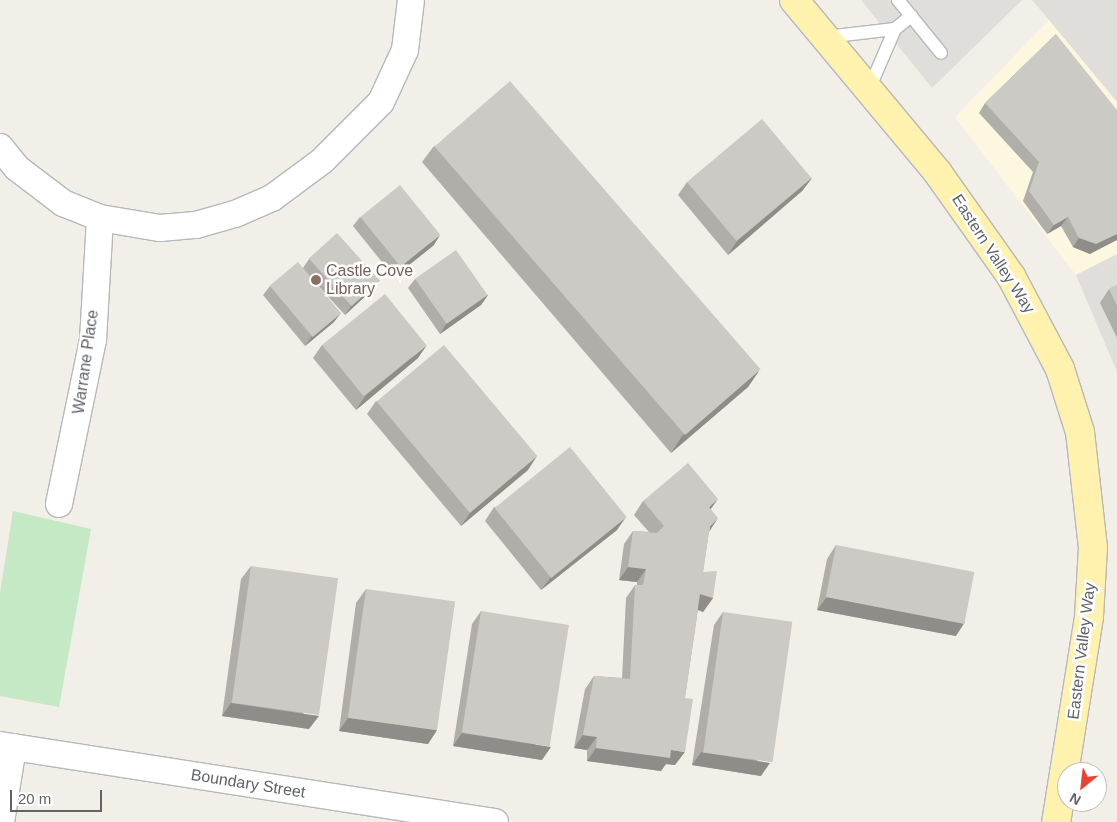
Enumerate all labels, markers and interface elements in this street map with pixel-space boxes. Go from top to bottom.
street label: Eastern Valley Way [947,191,1039,317]
place label: Castle Cove Library [326,261,413,299]
marker: Castle Cove Library [310,274,322,286]
street label: Warrane Place [69,309,103,415]
street label: Eastern Valley Way [1064,581,1100,721]
north arrow [1057,762,1107,812]
street label: Boundary Street [189,765,307,803]
scale bar [12,780,105,812]
text: 20 m [18,790,51,807]
text: N [1067,790,1084,809]

